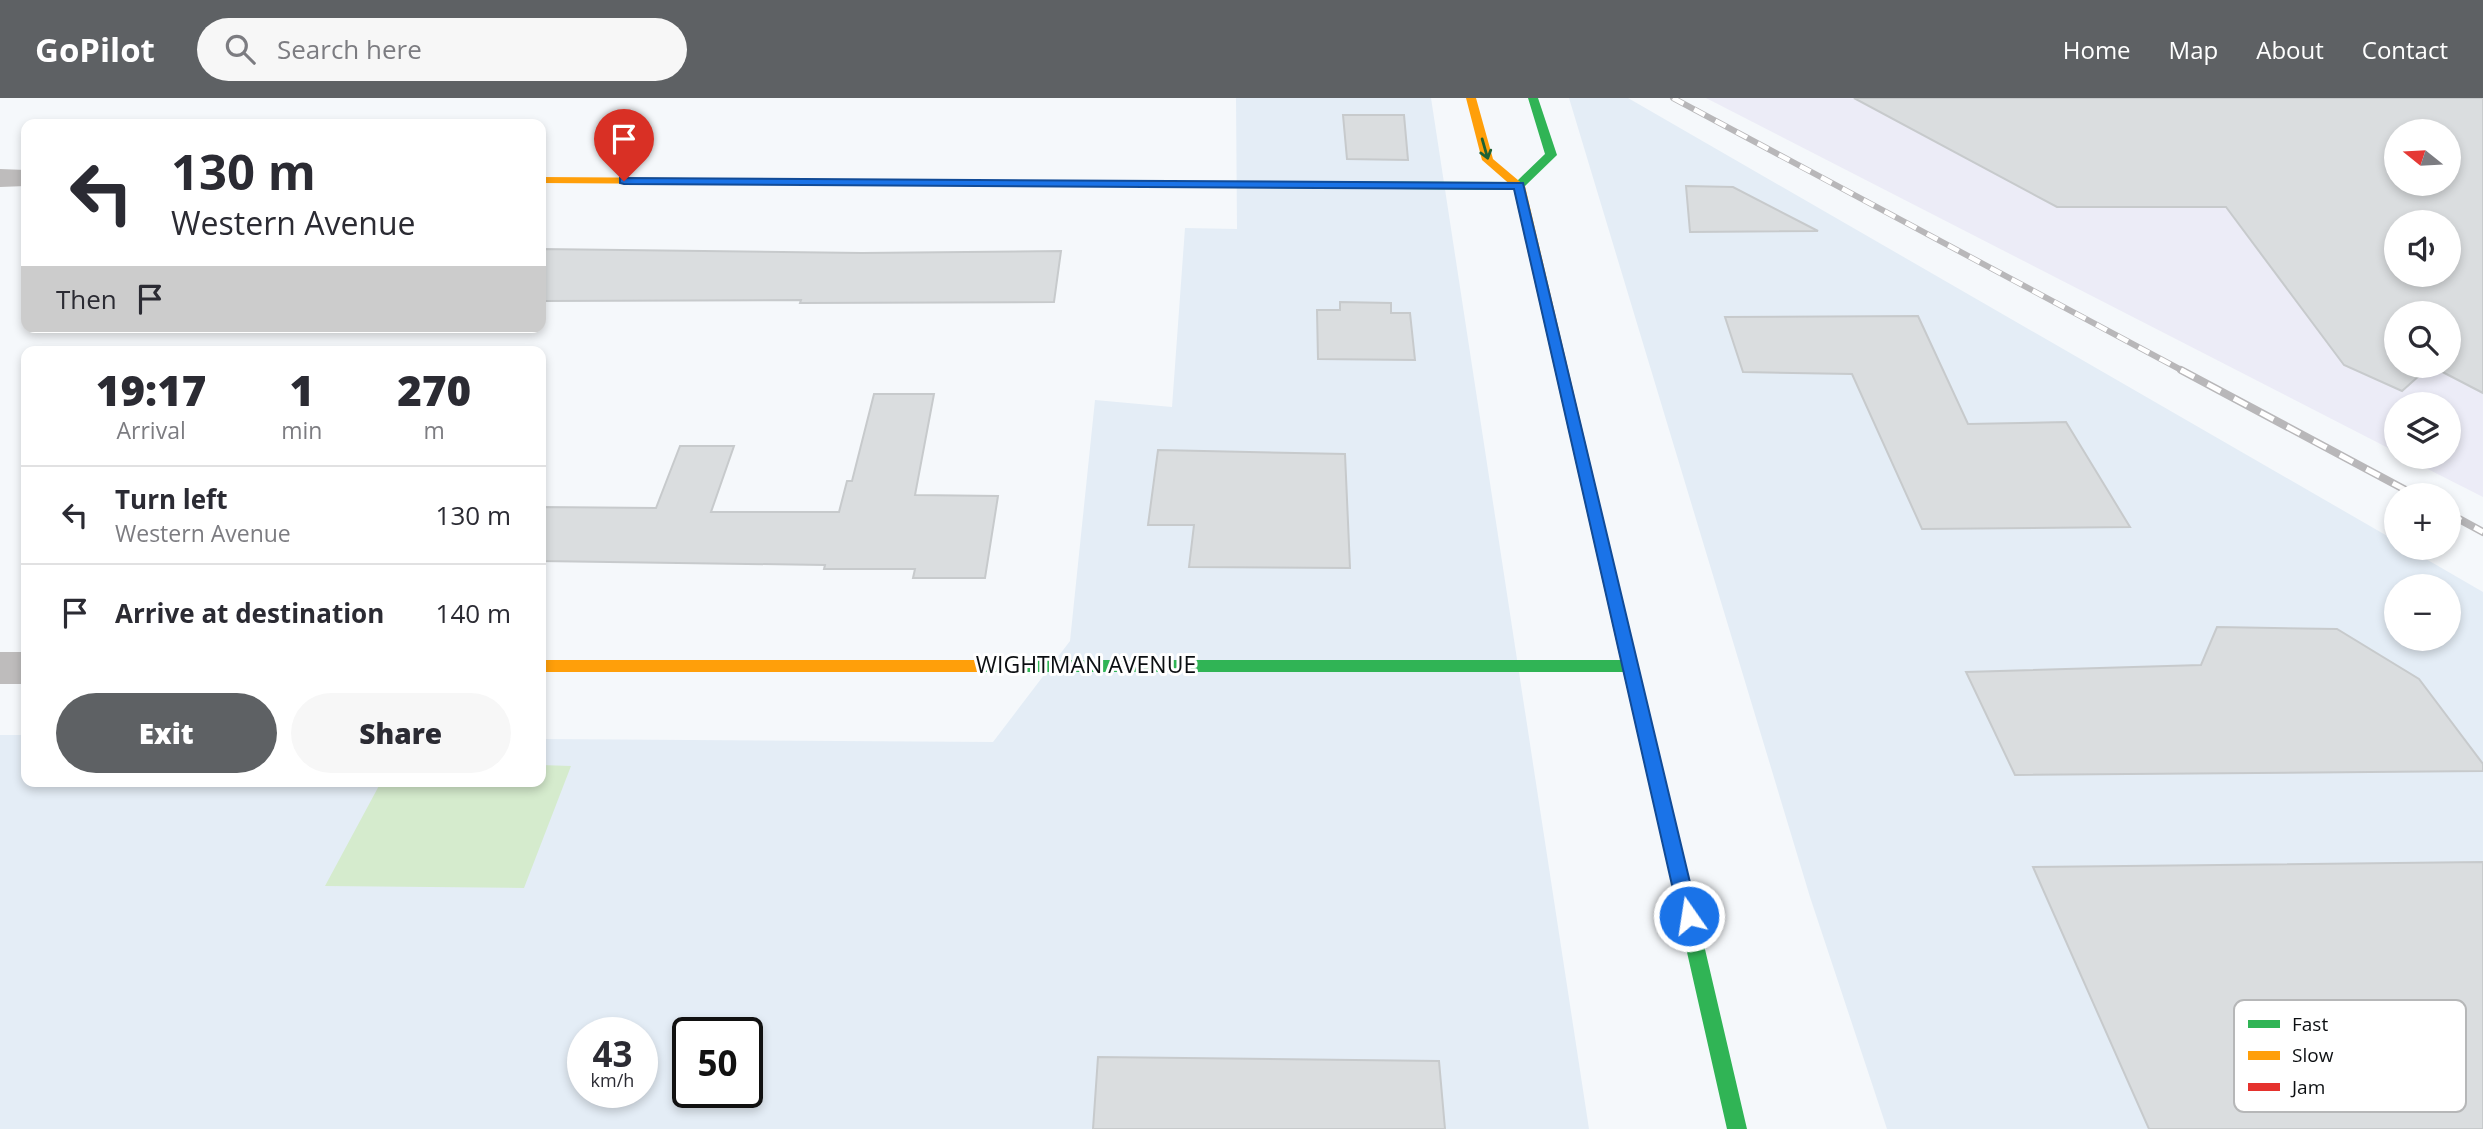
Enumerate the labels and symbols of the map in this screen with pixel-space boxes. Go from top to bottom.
pin [594,109,654,181]
north arrow [2384,119,2460,196]
one-way arrow [1479,137,1492,159]
street label: WIGHTMAN AVENUE [976,648,1196,680]
position arrow [1652,879,1726,953]
legend [2234,1000,2466,1112]
text: Fast [2292,1011,2328,1037]
speed limit sign: 50 [672,1017,763,1108]
text: Slow [2292,1042,2334,1068]
text: Jam [2290,1074,2325,1100]

